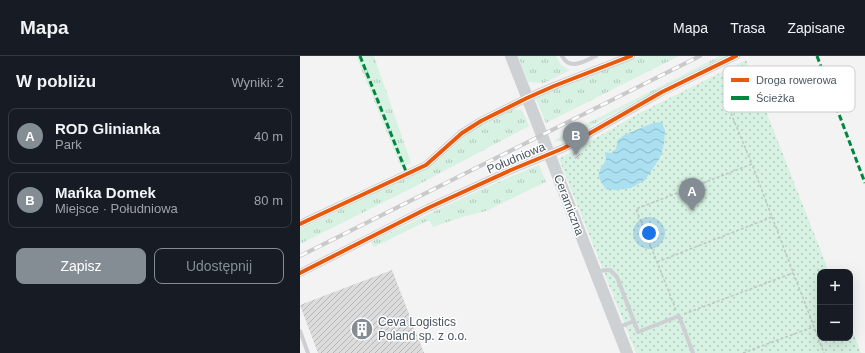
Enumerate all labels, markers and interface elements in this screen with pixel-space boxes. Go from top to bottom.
text: Mapa [20,17,69,38]
text: Mapa [673,20,708,36]
text: Trasa [730,20,765,36]
text: Zapisane [787,20,845,36]
legend [723,66,855,112]
text: W pobliżu [16,72,96,91]
text: Droga rowerowa [756,74,838,86]
text: Wyniki: 2 [231,75,284,90]
text: Ścieżka [756,92,795,104]
text: ROD Glinianka [55,120,160,137]
pin: B [563,122,589,155]
text: A [25,129,35,144]
text: 40 m [254,129,283,144]
text: Park [55,137,82,152]
street label: Południowa [485,139,548,177]
street label: Ceramiczna [551,173,587,238]
pin: A [679,178,705,211]
text: Mańka Domek [55,184,156,201]
text: B [25,193,35,208]
text: 80 m [254,193,283,208]
text: Miejsce · Południowa [55,201,178,216]
your location [639,223,659,243]
button: Zapisz [16,248,146,284]
button: Udostępnij [154,248,284,284]
map controls [817,269,853,341]
button: + [817,269,853,305]
button: − [817,305,853,341]
place label: Ceva Logistics Poland sp. z o.o. [378,315,467,343]
building icon: Ceva Logistics Poland sp. z o.o. [349,316,375,342]

